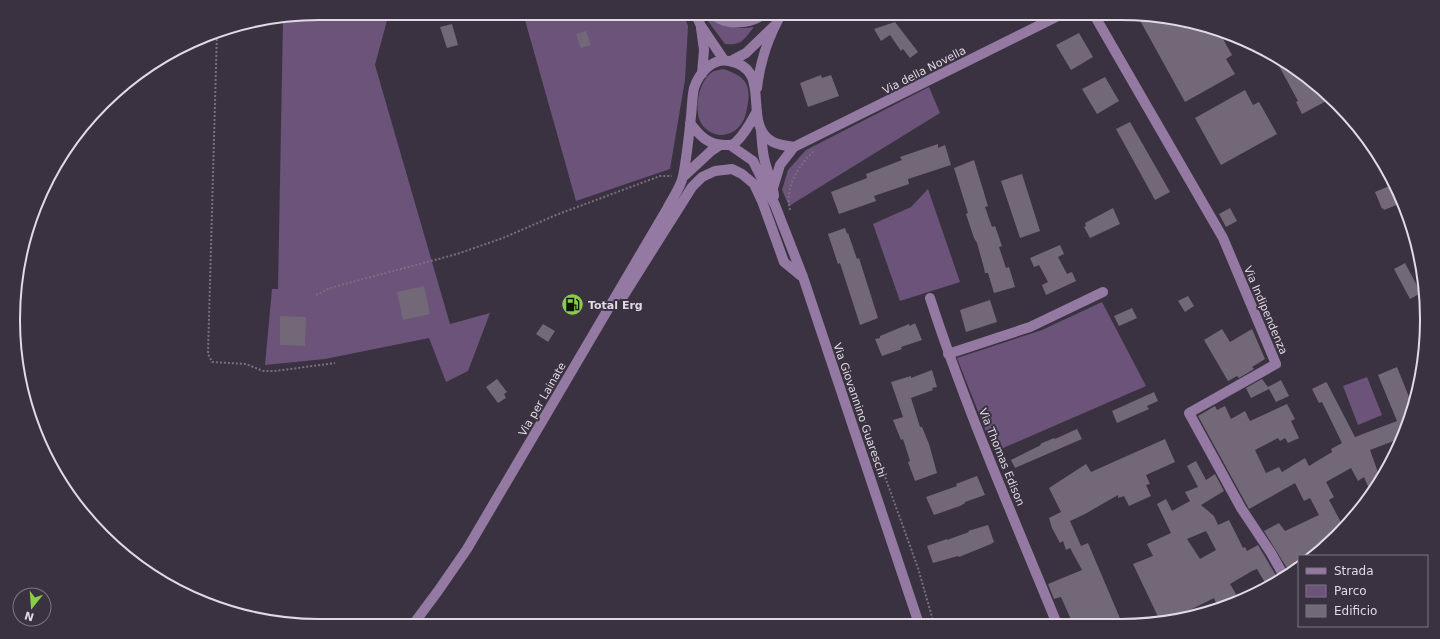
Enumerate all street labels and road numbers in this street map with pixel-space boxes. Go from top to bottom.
street label: Via della Novella [880,44,968,97]
street label: Via Indipendenza [1241,264,1290,356]
street label: Via Giovannino Guareschi [830,341,889,479]
street label: Via per Lainate [516,360,569,438]
street label: Via Thomas Edison [976,406,1027,508]

